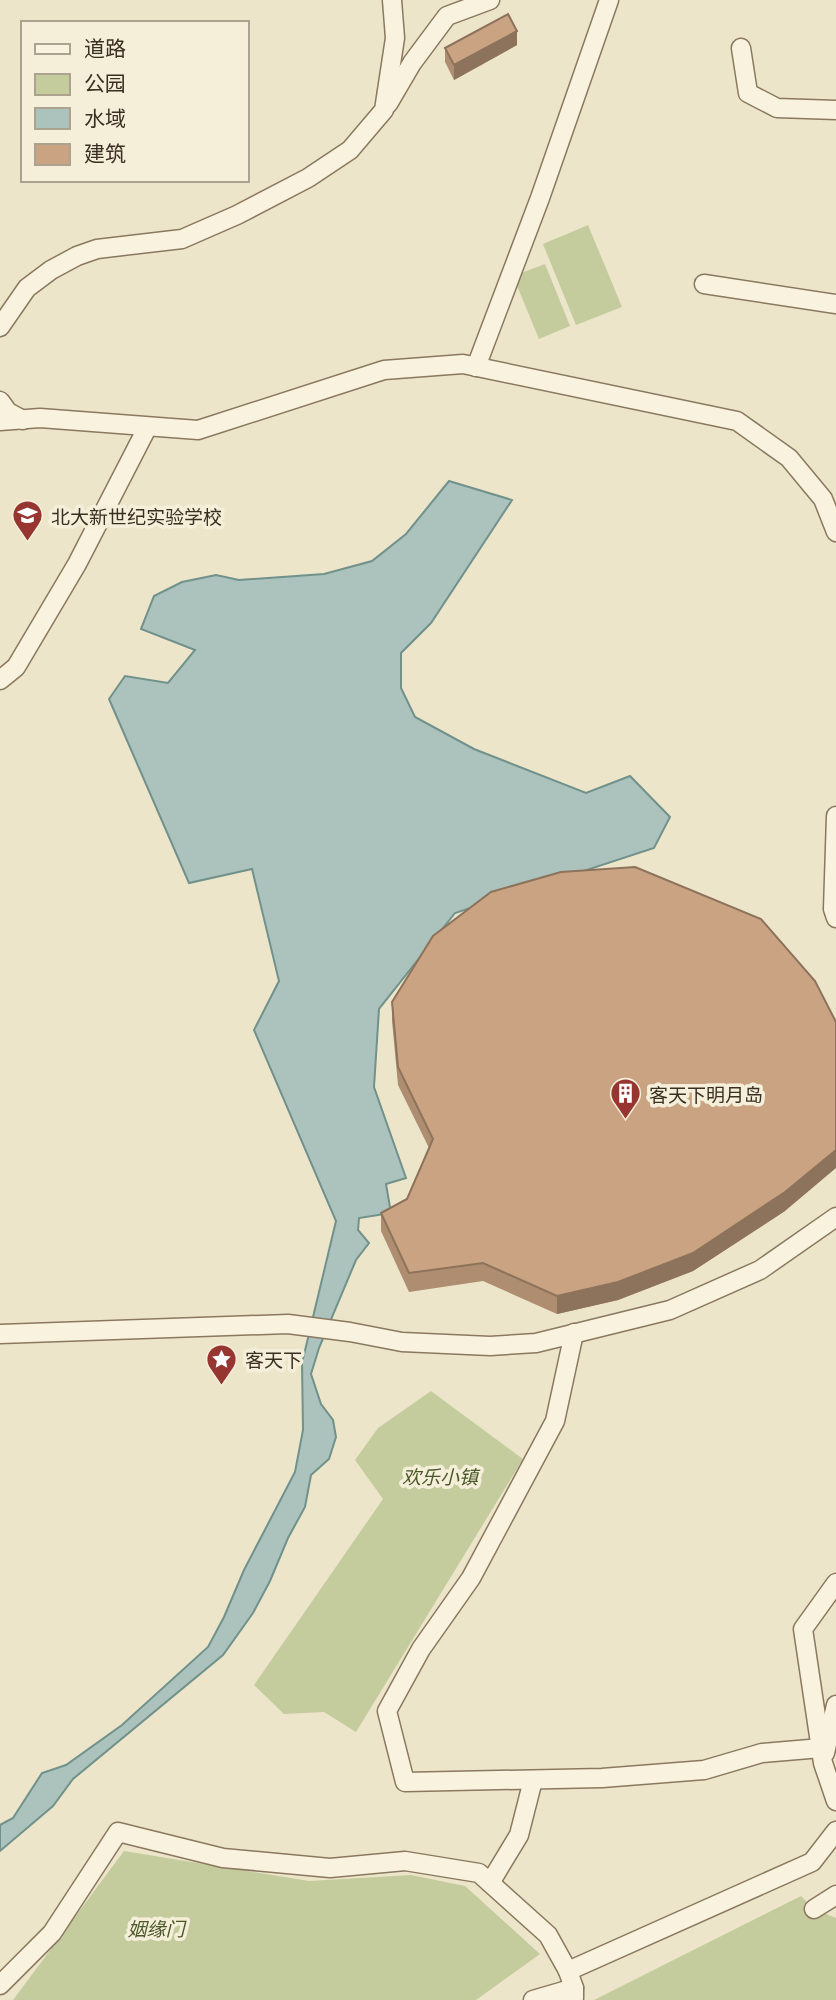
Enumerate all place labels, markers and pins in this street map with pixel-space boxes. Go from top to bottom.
school or university icon: 北大新世纪实验学校 [11,499,45,543]
place label: 北大新世纪实验学校 [51,503,222,529]
building icon: 客天下明月岛 [609,1077,643,1121]
place label: 客天下明月岛 [649,1081,763,1107]
place icon: 客天下 [205,1342,239,1386]
place label: 客天下 [245,1346,302,1372]

